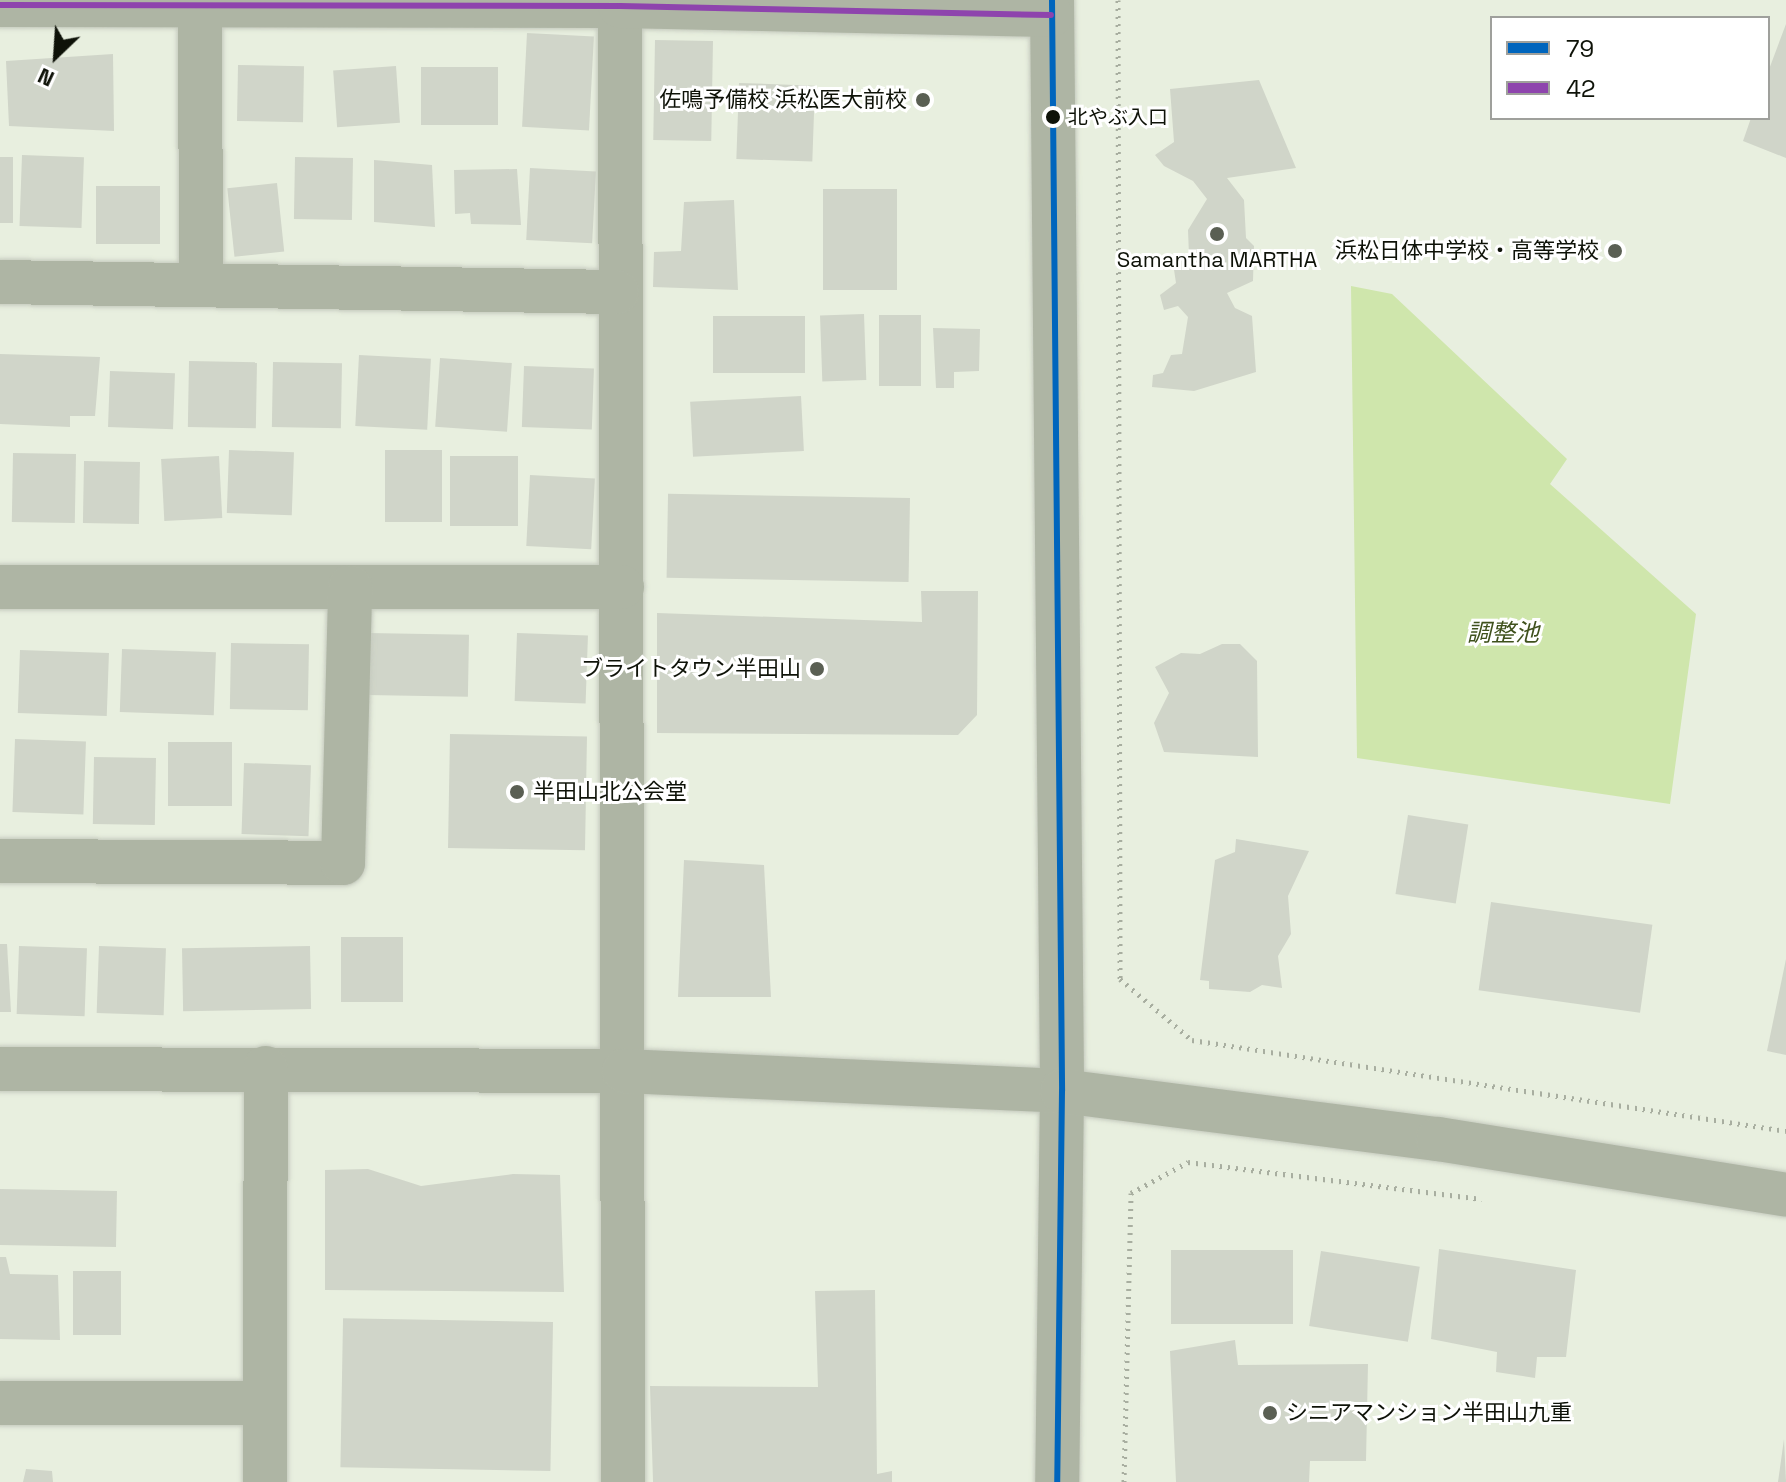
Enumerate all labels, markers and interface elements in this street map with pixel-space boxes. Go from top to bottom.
north arrow [16,16,96,96]
legend [1490,16,1770,120]
text: 79 [1566,33,1594,64]
text: N [33,62,58,94]
text: 42 [1566,73,1595,104]
place label: 佐鳴予備校 浜松医大前校 [659,87,907,113]
marker: 佐鳴予備校 浜松医大前校 [914,91,932,109]
place label: 北やぶ入口 [1068,105,1168,129]
marker: 北やぶ入口 [1045,109,1061,125]
marker: Samantha MARTHA [1208,225,1226,243]
place label: 浜松日体中学校・高等学校 [1335,238,1599,264]
marker: 浜松日体中学校・高等学校 [1606,242,1624,260]
place label: Samantha MARTHA [1117,247,1317,273]
water label: 調整池 [1467,619,1539,647]
place label: ブライトタウン半田山 [581,656,801,682]
marker: ブライトタウン半田山 [808,660,826,678]
place label: 半田山北公会堂 [533,779,687,805]
marker: 半田山北公会堂 [508,783,526,801]
place label: シニアマンション半田山九重 [1286,1400,1572,1426]
marker: シニアマンション半田山九重 [1261,1404,1279,1422]

